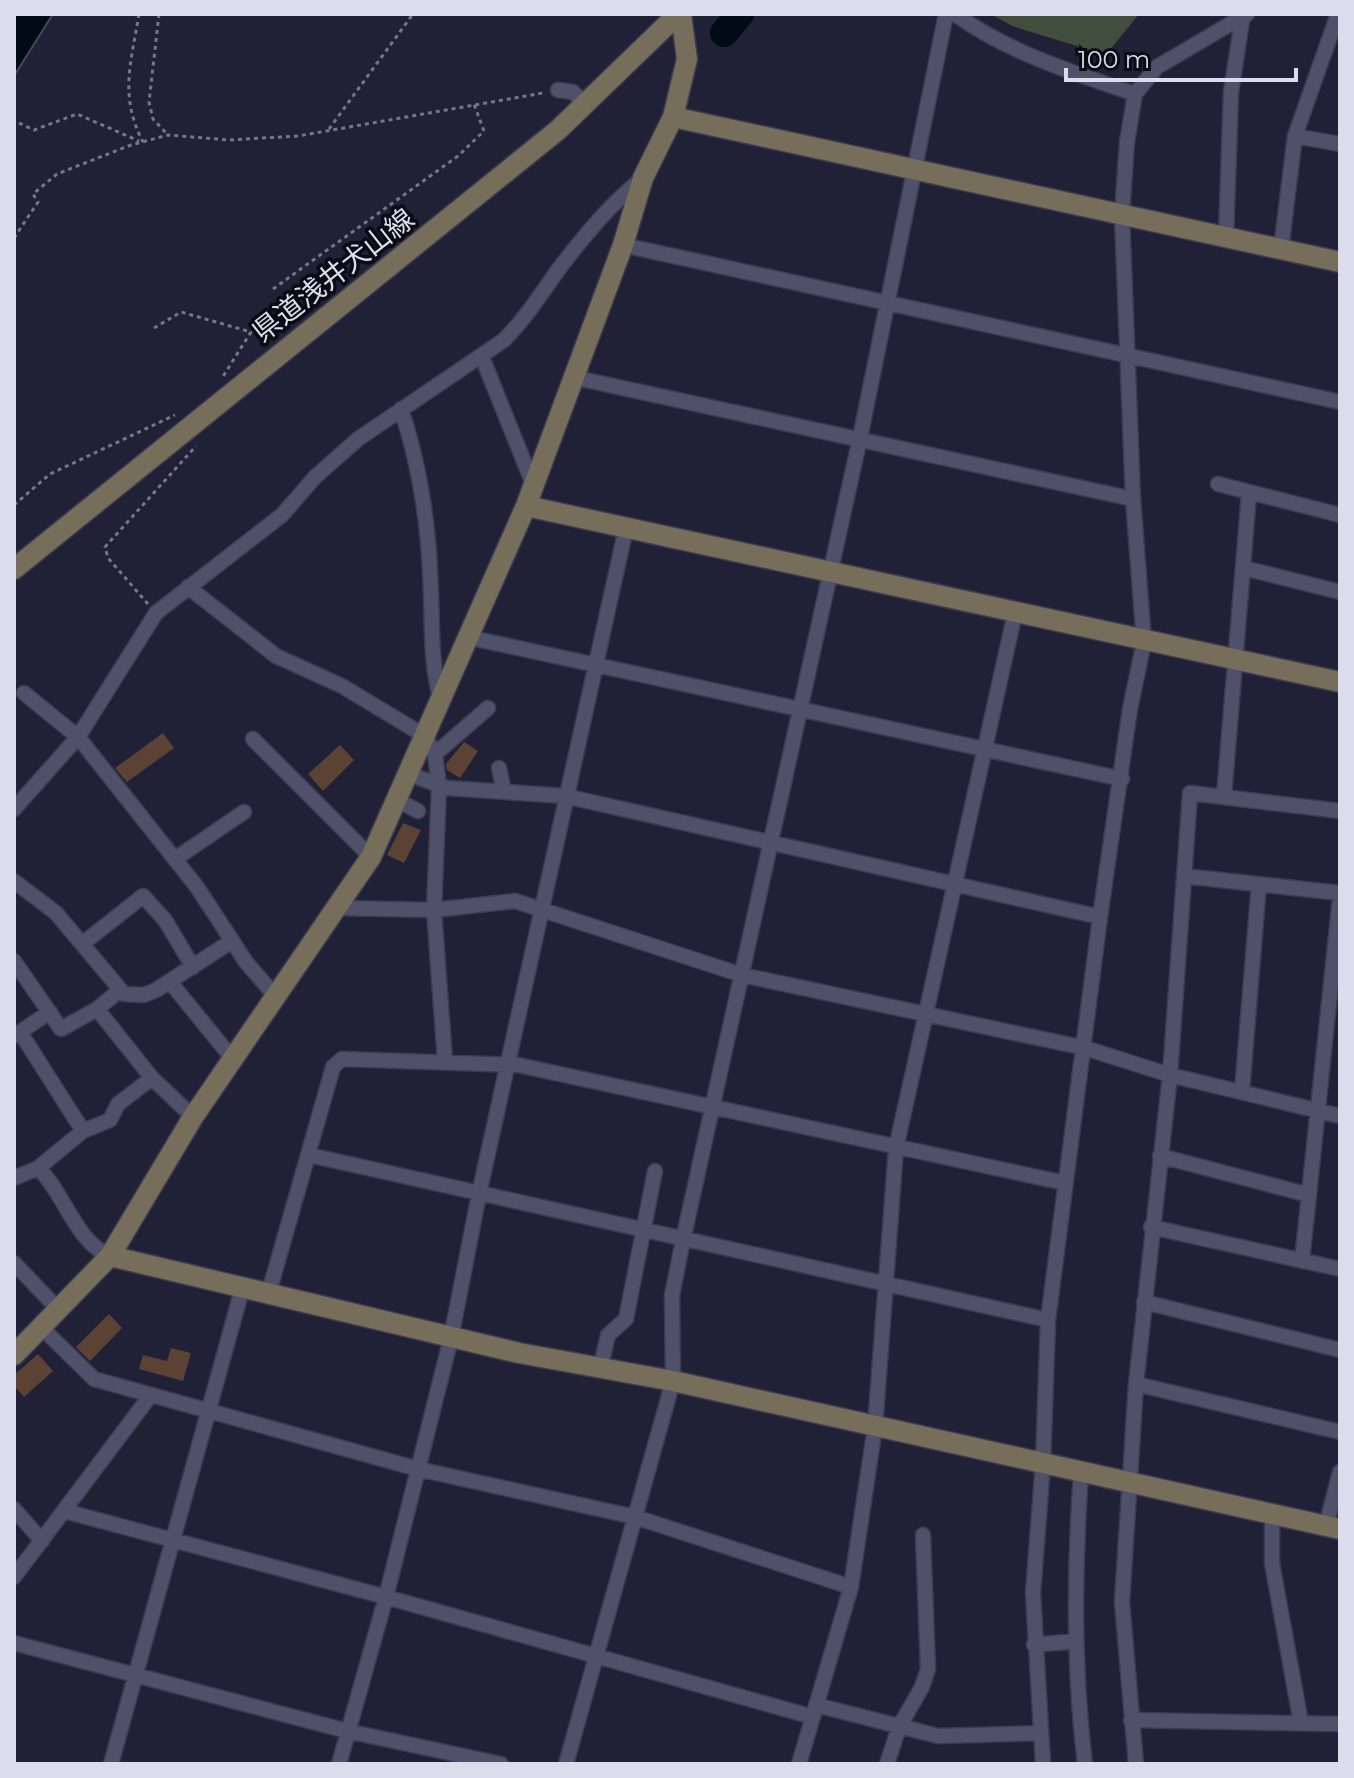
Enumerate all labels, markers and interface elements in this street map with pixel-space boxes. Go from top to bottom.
scale bar [1066,32,1296,82]
text: 100 m [1078,45,1150,74]
street label: 県道浅井犬山線 [245,201,421,349]

